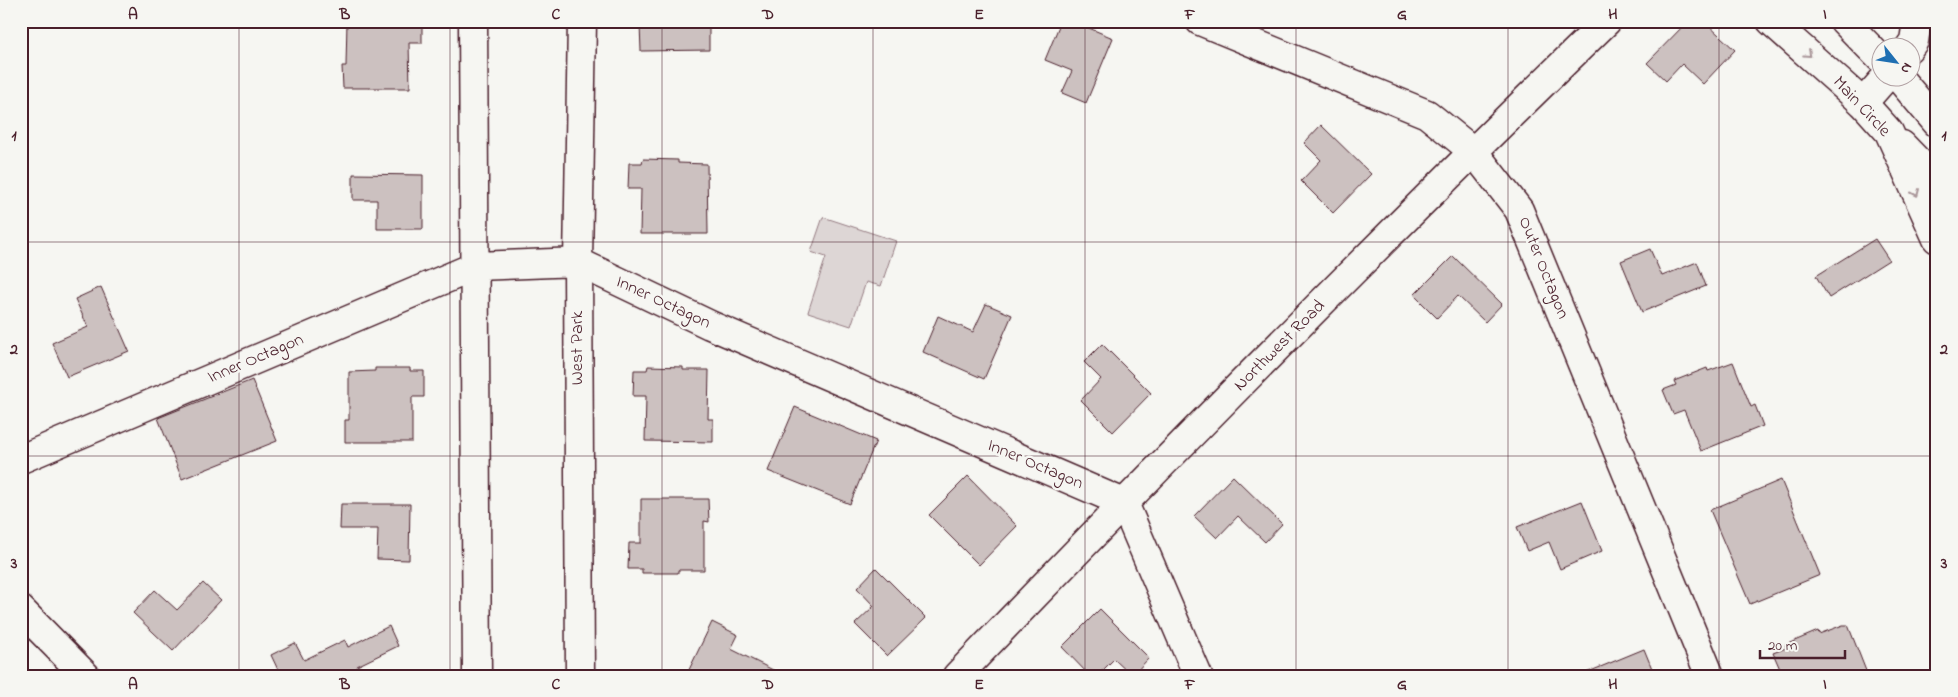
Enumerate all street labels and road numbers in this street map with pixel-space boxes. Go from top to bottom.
street label: Main Circle [1826,71,1897,144]
street label: Outer Octagon [1510,213,1575,324]
street label: Inner Octagon [611,270,715,337]
street label: Northwest Road [1228,294,1332,398]
street label: West Park [565,311,591,385]
street label: Inner Octagon [204,327,309,392]
street label: Inner Octagon [983,433,1087,498]

